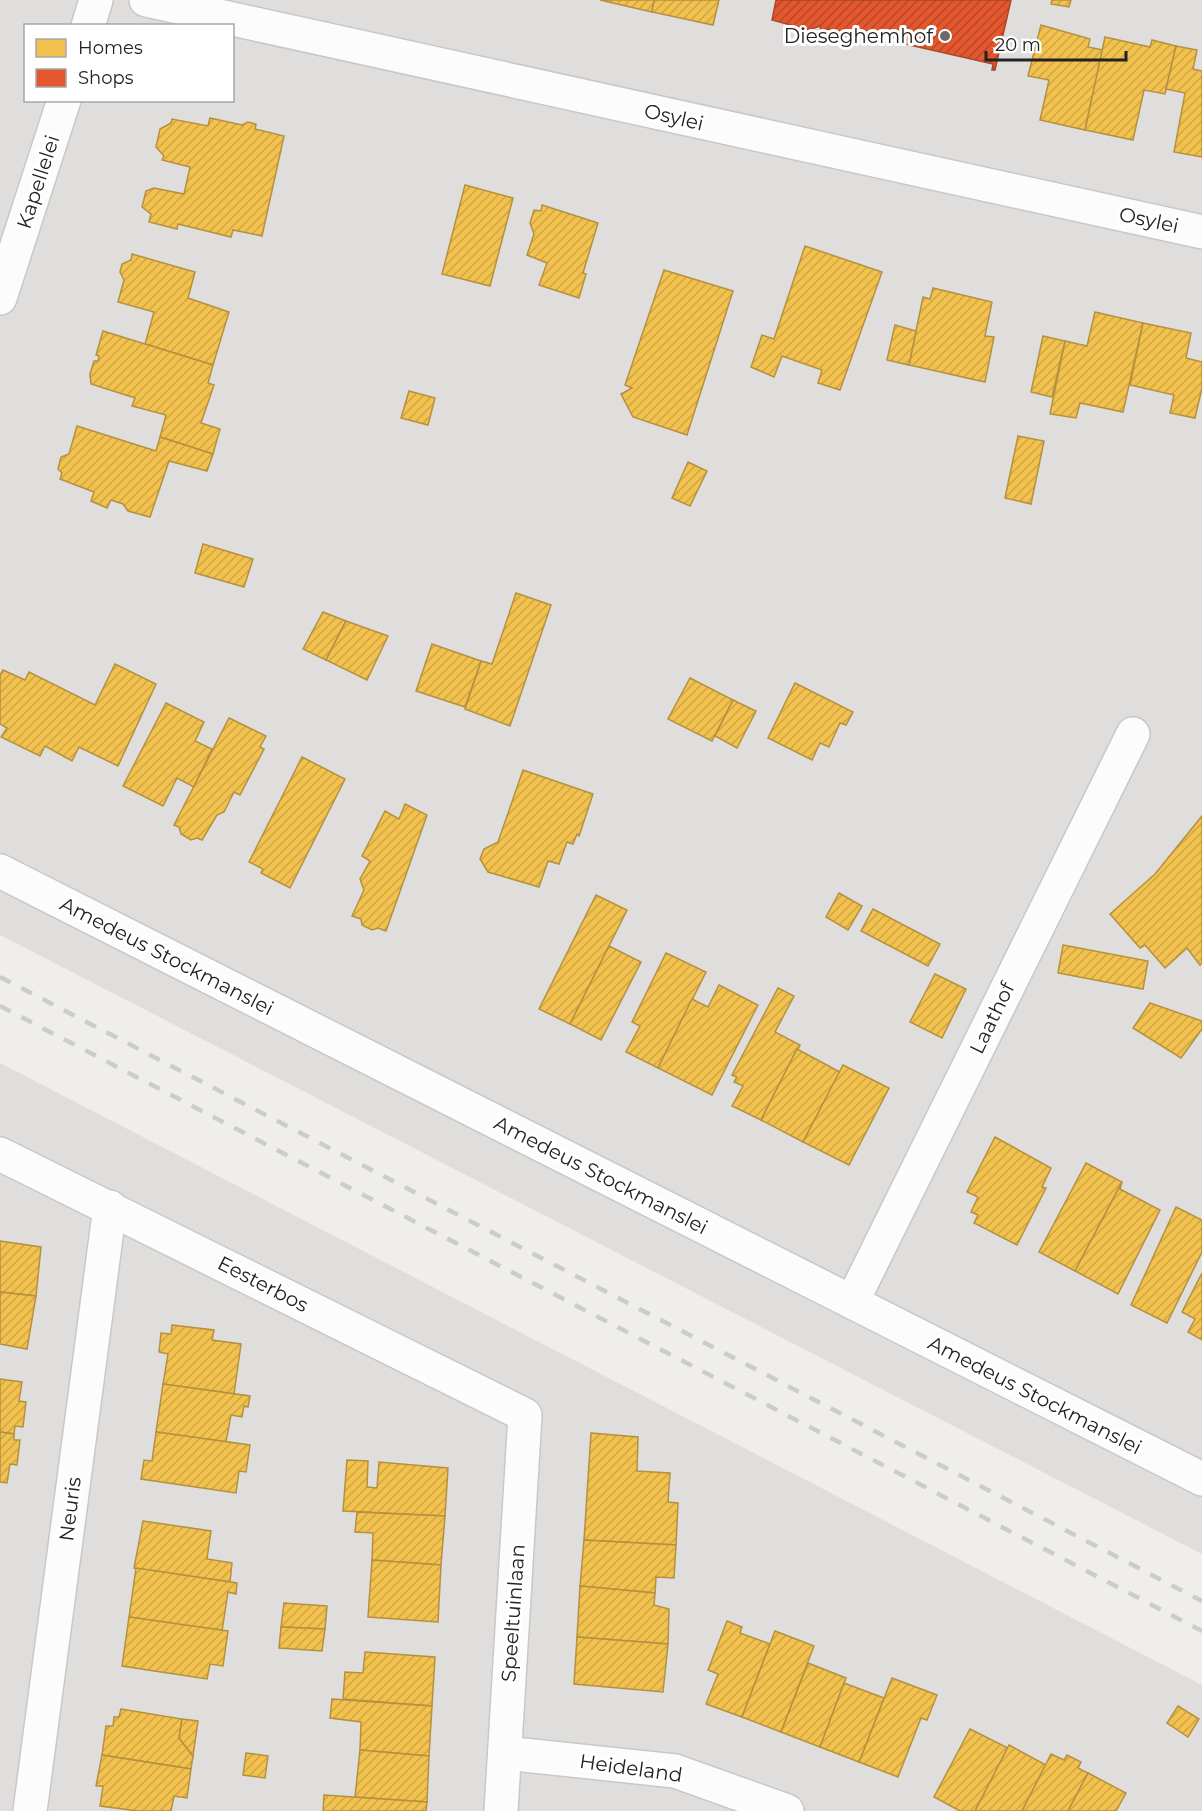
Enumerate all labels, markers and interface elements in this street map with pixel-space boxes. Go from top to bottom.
legend [24,24,234,102]
place label: Dieseghemhof [784,24,934,48]
scale bar [986,24,1126,62]
marker: Dieseghemhof [938,29,952,43]
text: 20 m [995,34,1041,56]
text: Homes [78,37,143,59]
text: Shops [78,67,134,89]
street label: Osylei [642,99,706,135]
street label: Kapellelei [12,132,64,232]
street label: Osylei [1117,202,1181,238]
street label: Amedeus Stockmanslei [56,892,278,1020]
street label: Laathof [964,977,1020,1058]
street label: Amedeus Stockmanslei [490,1111,712,1239]
street label: Eesterbos [214,1251,313,1317]
street label: Amedeus Stockmanslei [924,1331,1146,1459]
street label: Neuris [54,1475,86,1543]
street label: Speeltuinlaan [496,1543,530,1683]
street label: Heideland [578,1749,684,1787]

